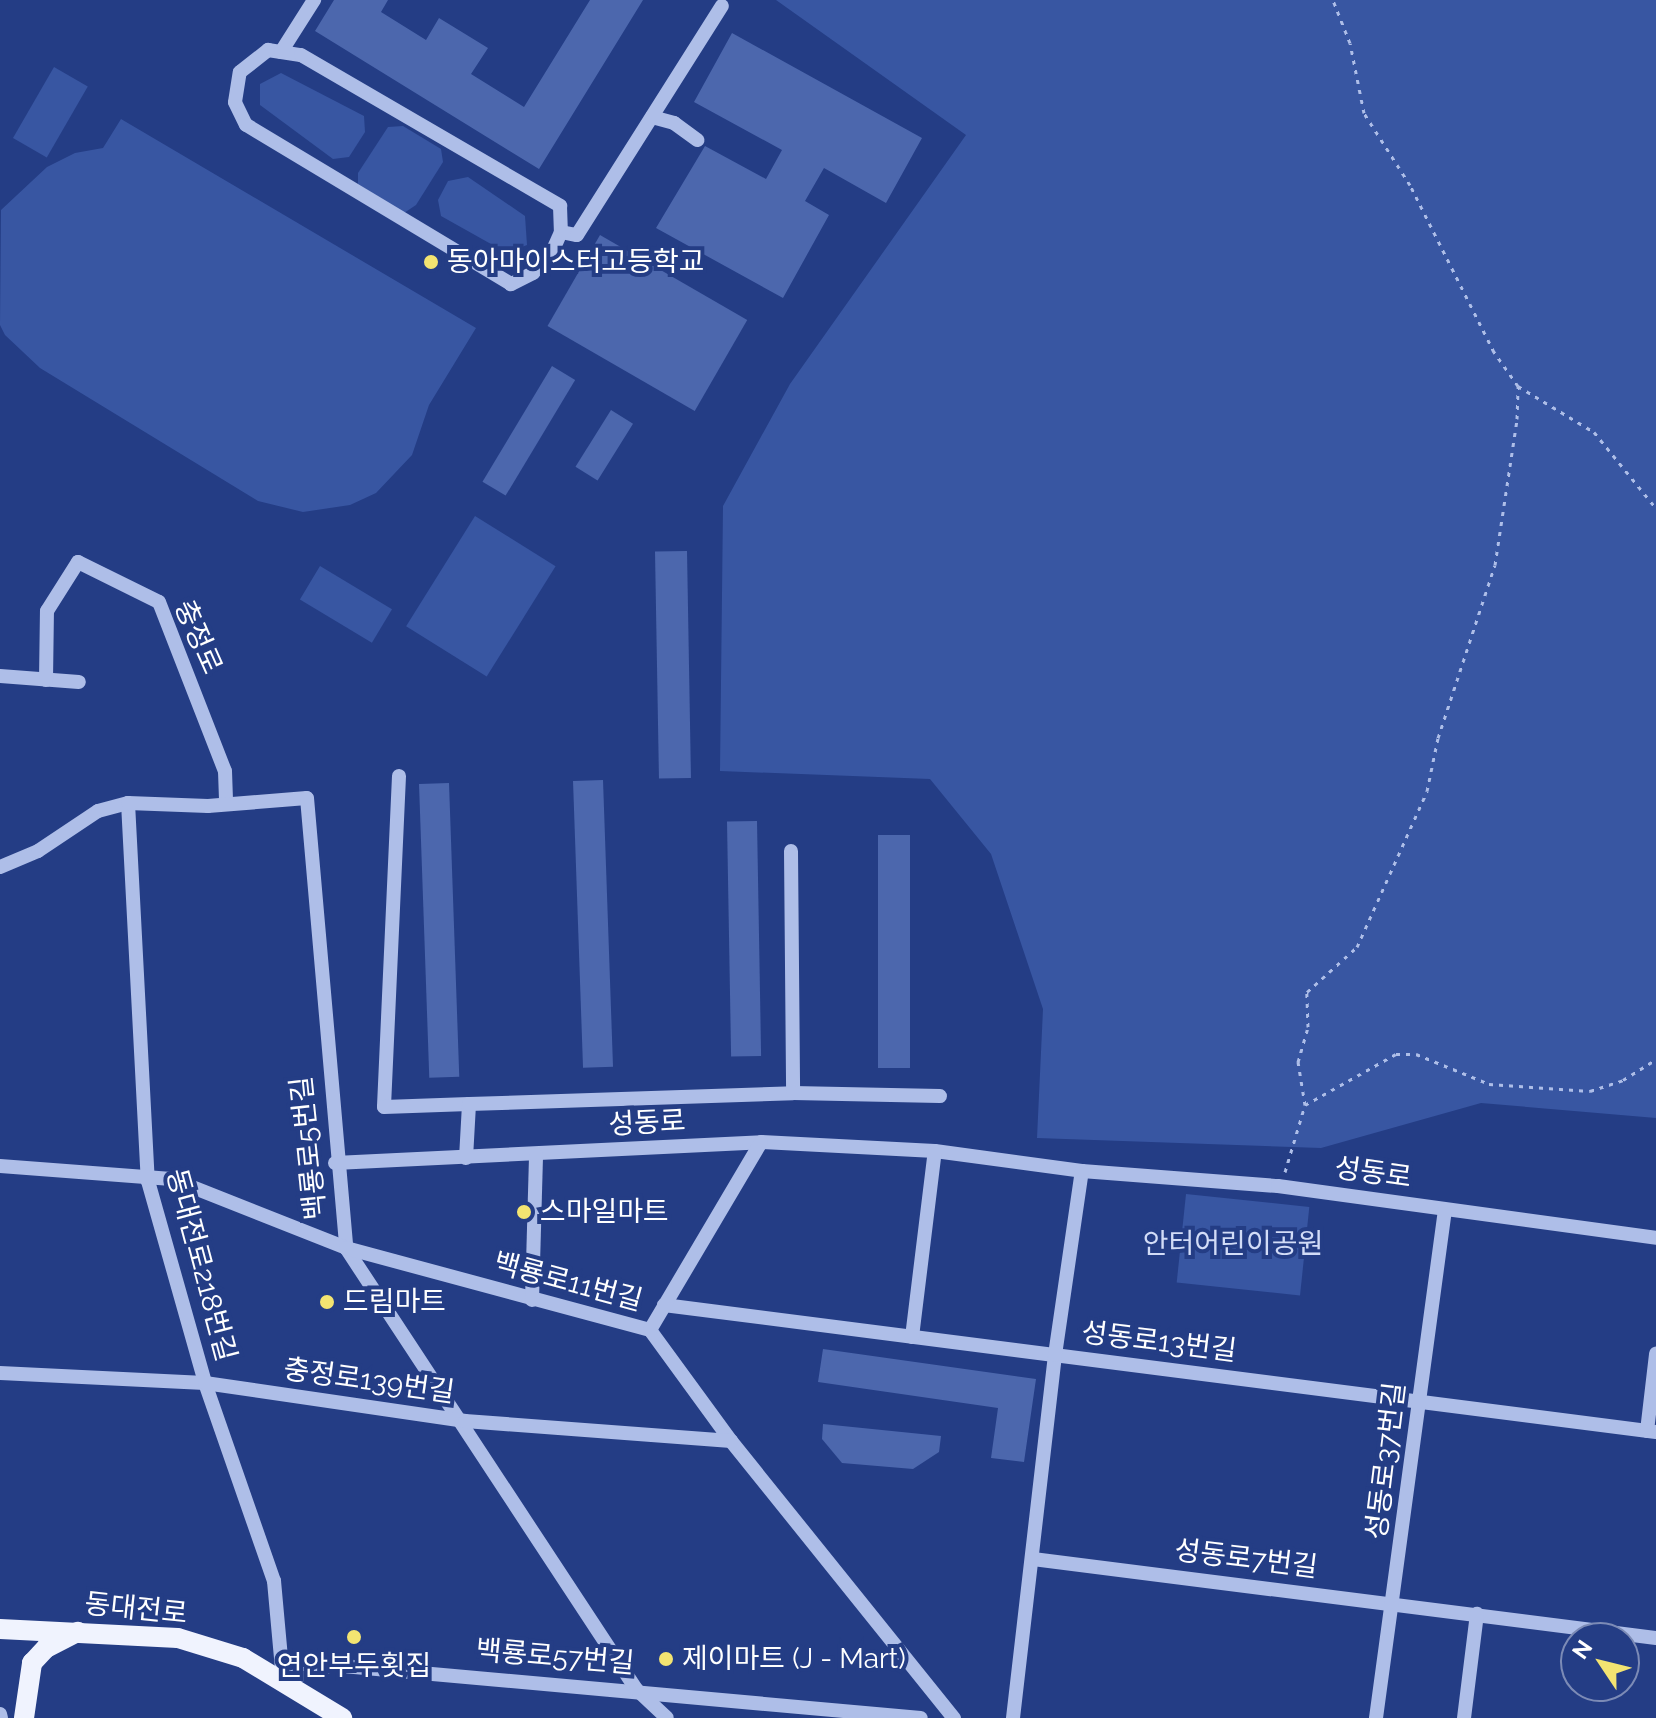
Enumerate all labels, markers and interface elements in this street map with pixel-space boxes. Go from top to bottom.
place label: 동아마이스터고등학교 [447,245,705,279]
marker: 동아마이스터고등학교 [422,253,440,271]
street label: 충정로 [167,595,229,679]
street label: 백룡로5번길 [285,1075,333,1221]
street label: 성동로 [608,1104,686,1142]
street label: 성동로 [1332,1151,1414,1195]
street label: 동대전로218번길 [159,1165,243,1365]
place label: 스마일마트 [540,1195,669,1229]
marker: 스마일마트 [515,1203,533,1221]
park label: 안터어린이공원 [1143,1227,1323,1261]
street label: 백룡로11번길 [490,1246,646,1318]
place label: 드림마트 [343,1285,446,1319]
marker: 드림마트 [318,1293,336,1311]
street label: 성동로13번길 [1080,1316,1238,1368]
street label: 충정로139번길 [281,1352,457,1410]
street label: 성동로37번길 [1360,1380,1412,1542]
street label: 성동로7번길 [1173,1534,1319,1584]
street label: 동대전로 [83,1587,189,1631]
north arrow [1560,1622,1640,1702]
marker: 연안부두횟집 [345,1628,363,1646]
street label: 백룡로57번길 [474,1633,636,1681]
text: N [1567,1635,1597,1664]
place label: 제이마트 (J - Mart) [682,1642,906,1676]
place label: 연안부두횟집 [277,1649,431,1683]
marker: 제이마트 (J - Mart) [657,1650,675,1668]

